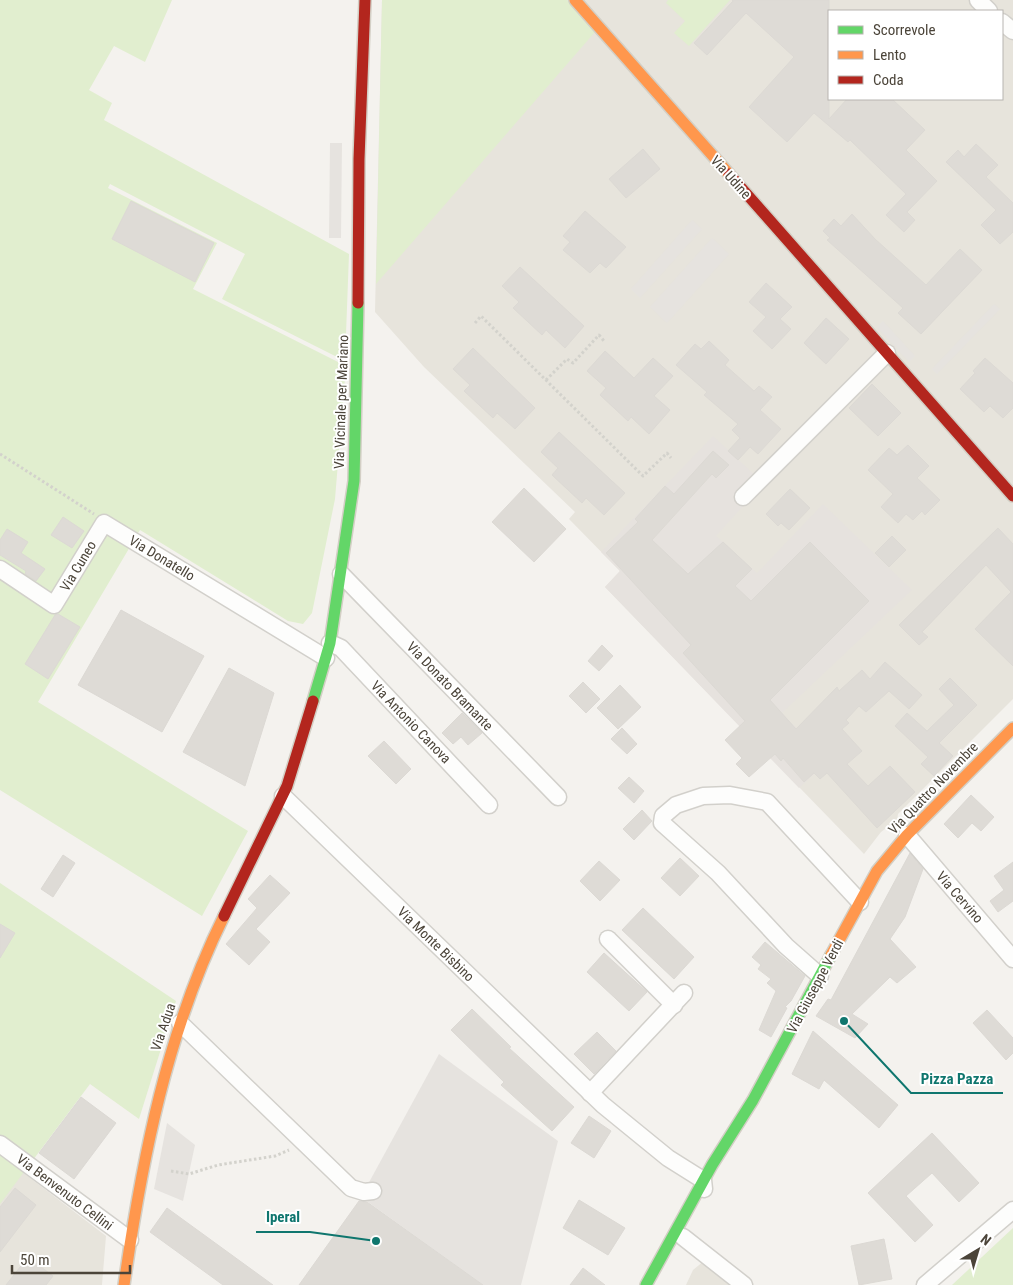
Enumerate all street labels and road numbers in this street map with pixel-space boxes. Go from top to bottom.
street label: Via Udine [708,152,755,202]
street label: Via Vicinale per Mariano [331,335,351,469]
street label: Via Donatello [126,532,198,584]
street label: Via Cuneo [57,538,99,594]
street label: Via Donato Bramante [404,638,497,734]
street label: Via Antonio Canova [368,678,454,766]
street label: Via Quattro Novembre [885,738,981,837]
street label: Via Cervino [933,868,987,926]
street label: Via Monte Bisbino [394,903,478,985]
street label: Via Giuseppe Verdi [783,936,847,1036]
street label: Via Adua [147,1001,179,1053]
street label: Via Benvenuto Cellini [14,1151,116,1233]

